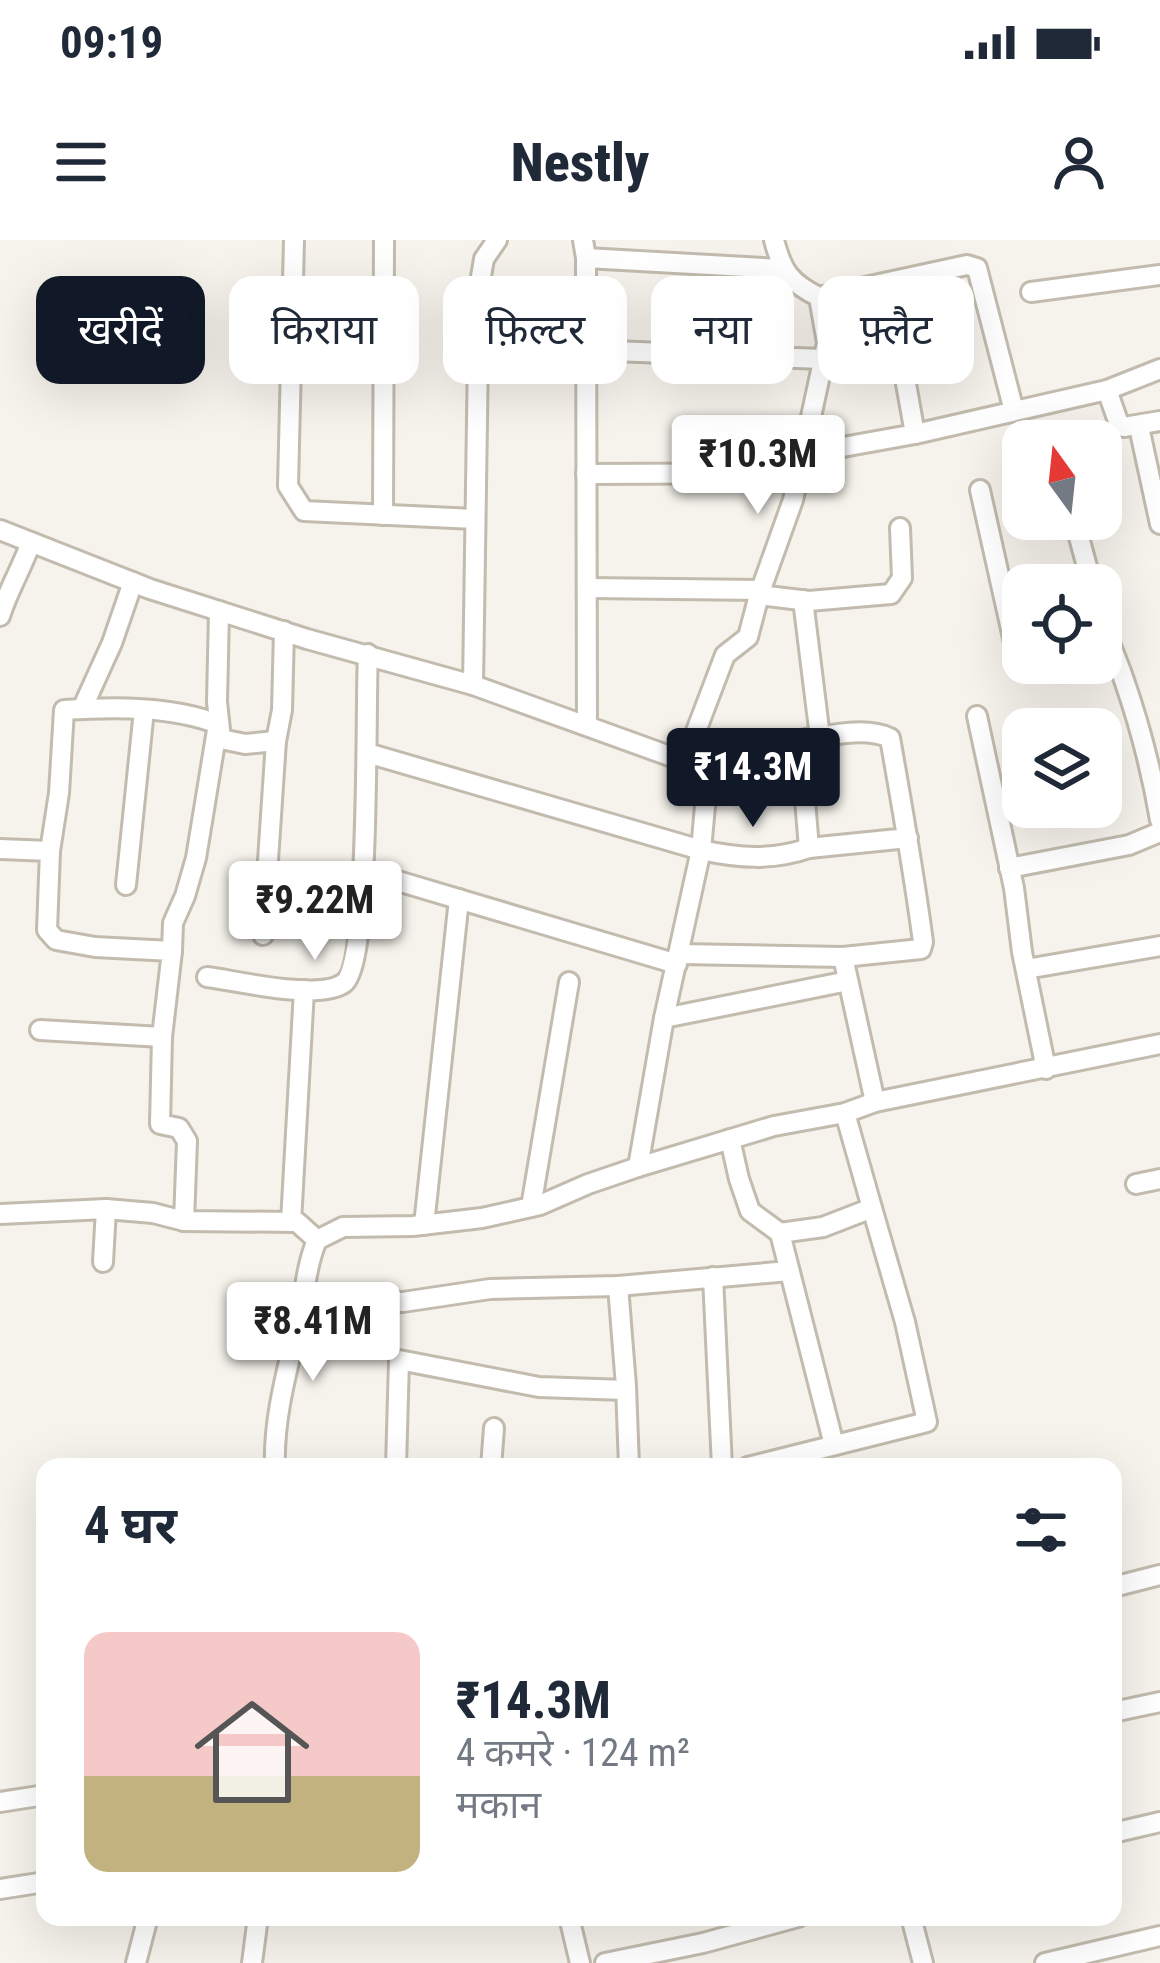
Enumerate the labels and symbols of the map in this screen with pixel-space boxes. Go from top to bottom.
pin: ₹10.3M [660,415,856,517]
north arrow [1002,420,1122,540]
pin: ₹14.3M [655,728,851,830]
pin: ₹9.22M [217,861,413,963]
pin: ₹8.41M [215,1282,411,1384]

